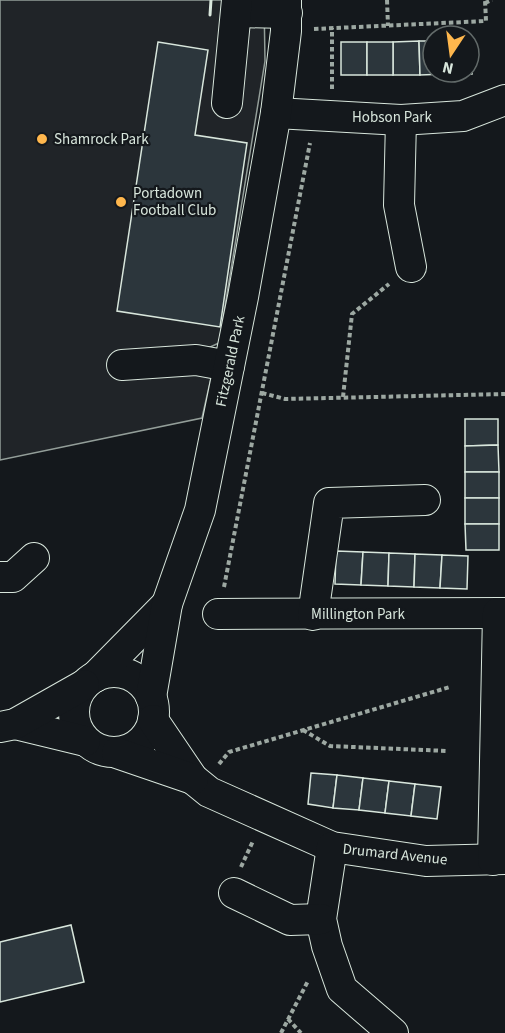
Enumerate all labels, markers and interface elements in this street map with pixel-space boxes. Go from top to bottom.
north arrow [421,24,481,84]
text: N [440,56,456,80]
street label: Hobson Park [352,107,432,128]
place label: Shamrock Park [54,129,149,150]
marker: Shamrock Park [35,132,49,146]
place label: Portadown Football Club [133,183,216,221]
marker: Portadown Football Club [114,195,128,209]
street label: Fitzgerald Park [211,313,251,409]
street label: Millington Park [311,604,406,625]
street label: Drumard Avenue [342,839,448,870]

